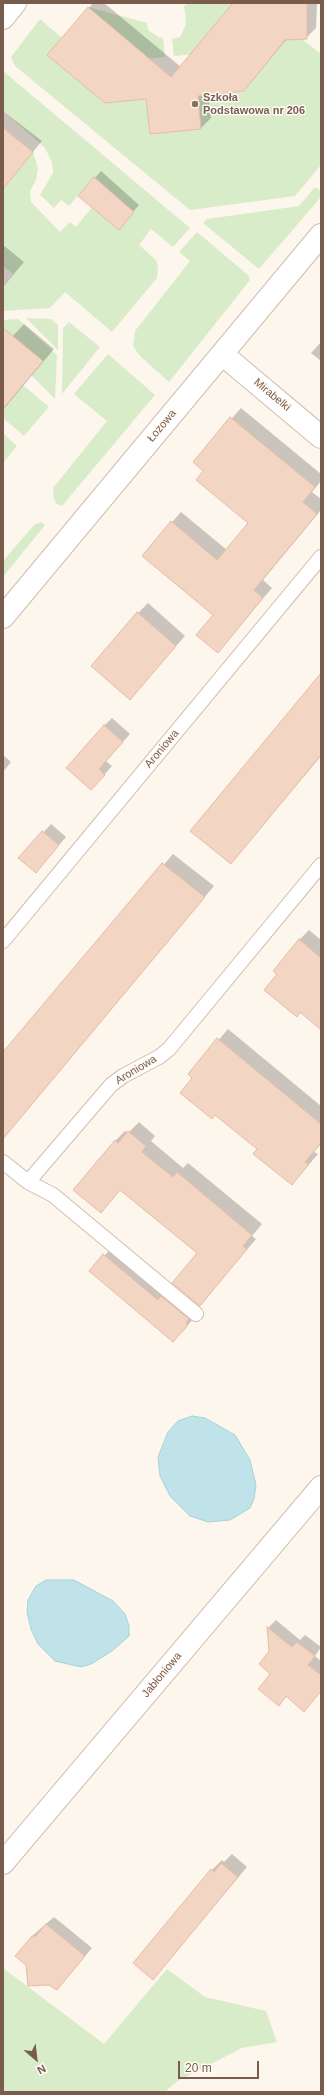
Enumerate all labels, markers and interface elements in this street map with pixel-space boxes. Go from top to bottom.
place label: Szkoła Podstawowa nr 206 [203,91,305,117]
marker: Szkoła Podstawowa nr 206 [190,99,200,109]
street label: Mirabelki [251,376,293,414]
street label: Łozowa [145,407,179,445]
street label: Aroniowa [142,727,182,771]
street label: Aroniowa [113,1053,159,1087]
street label: Jabłoniowa [139,1650,185,1700]
north arrow [16,2039,56,2079]
scale bar [180,2053,261,2079]
text: 20 m [185,2061,212,2075]
text: N [35,2062,48,2077]

